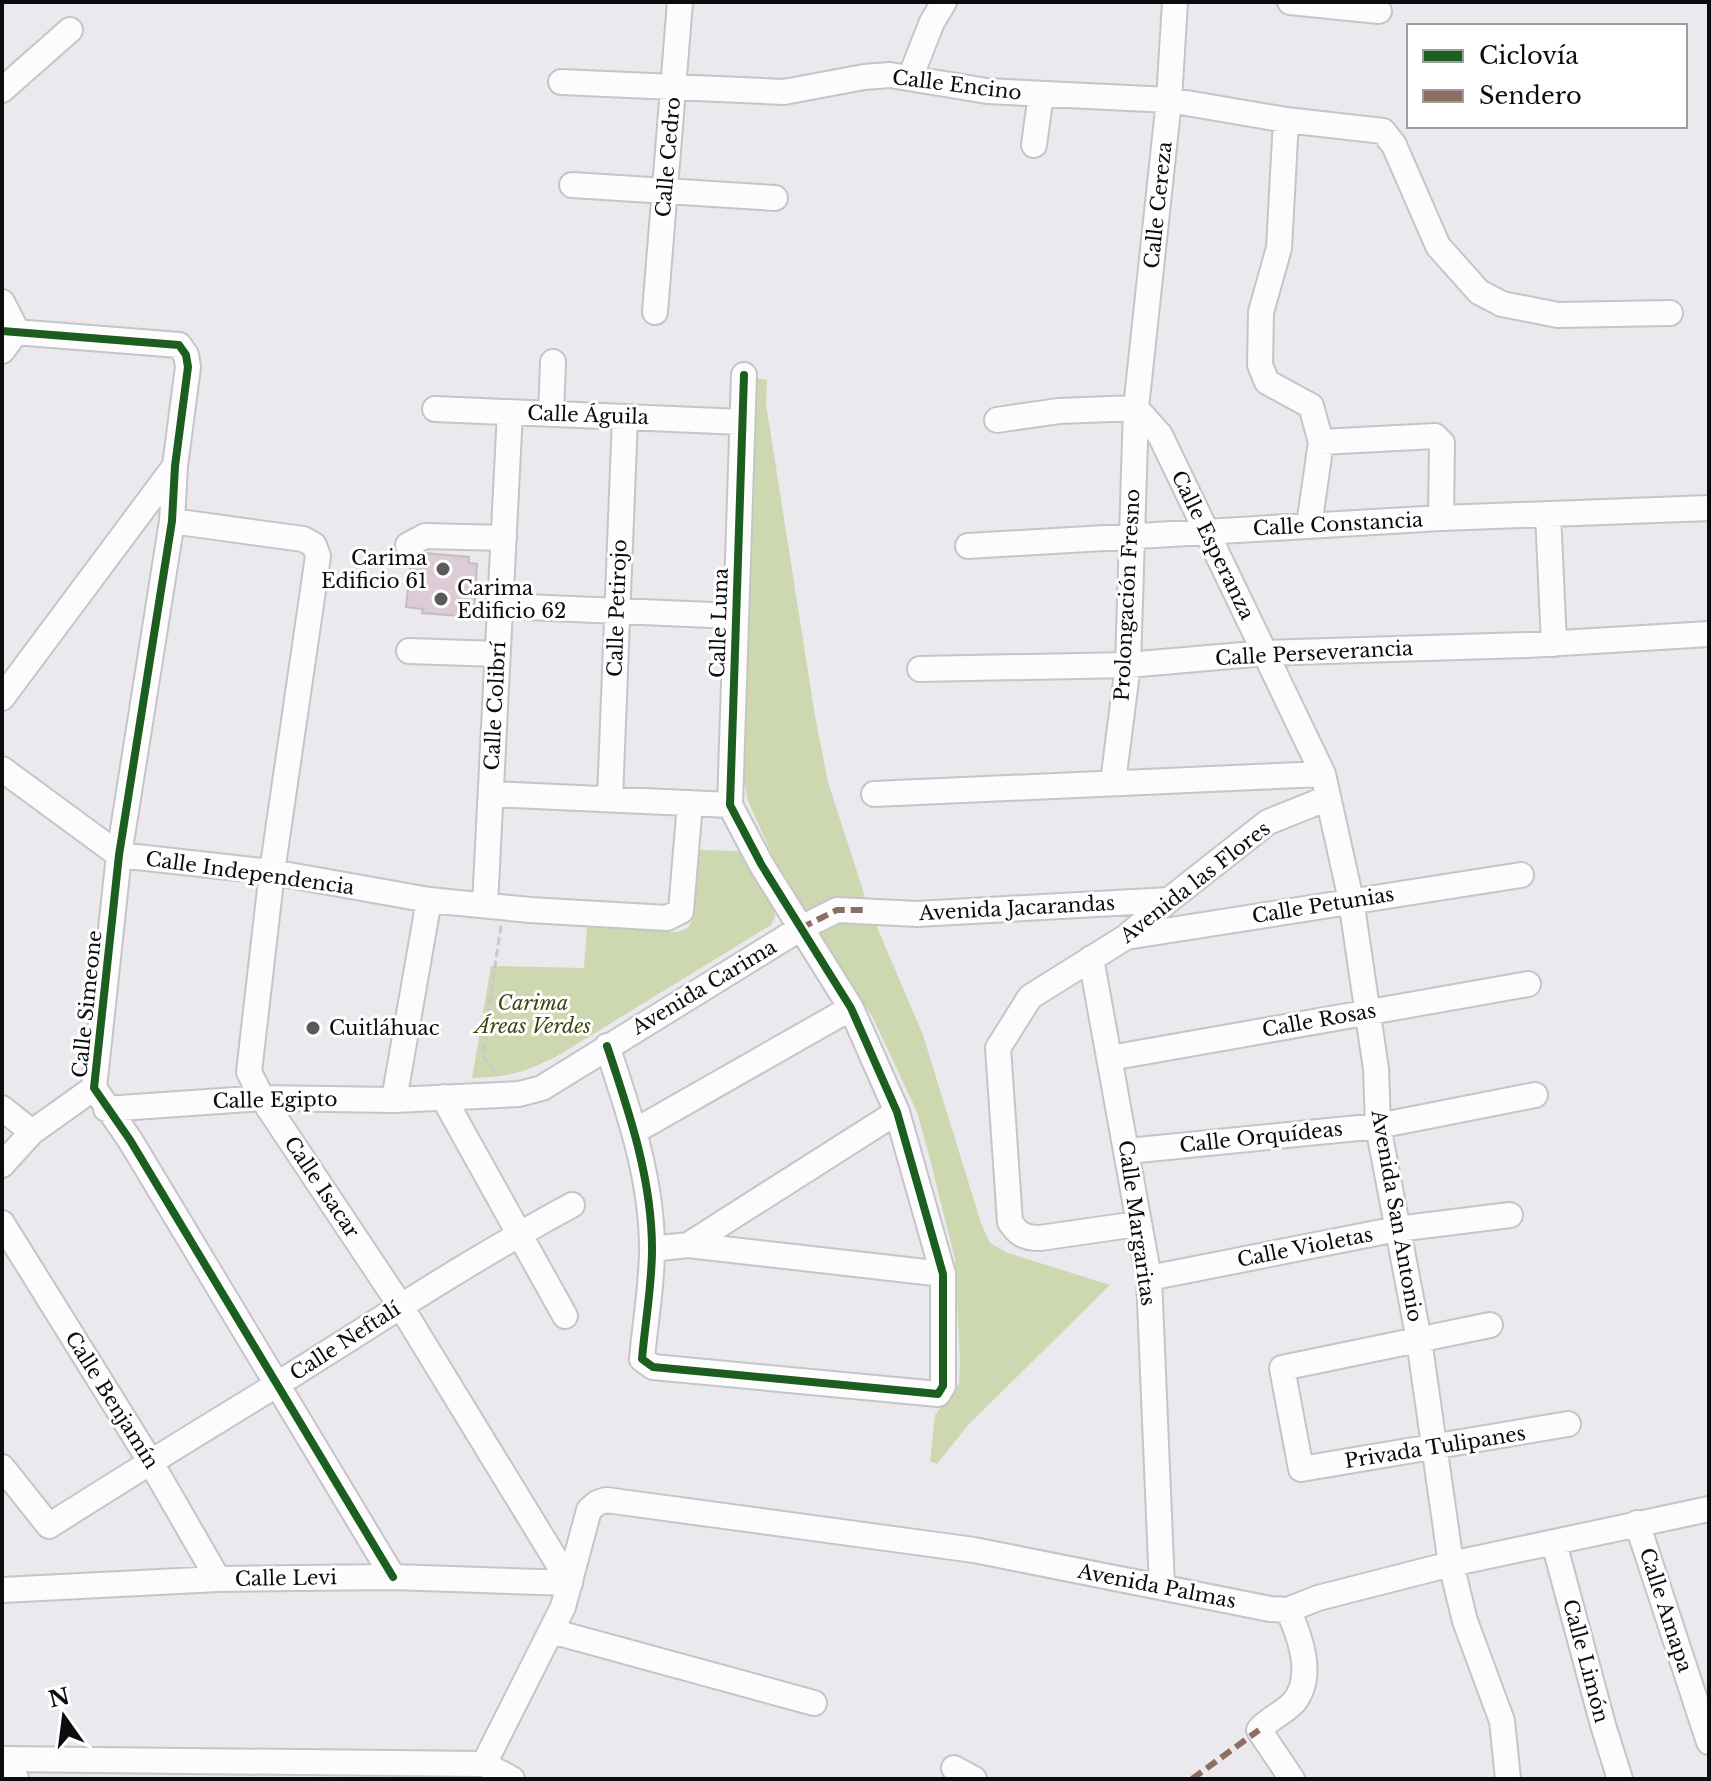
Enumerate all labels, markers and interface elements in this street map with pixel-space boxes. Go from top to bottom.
legend [1407,24,1687,128]
text: Ciclovía [1479,41,1579,70]
street label: Calle Encino [891,65,1023,105]
text: Sendero [1479,81,1582,110]
street label: Calle Cedro [651,96,685,218]
street label: Calle Cereza [1139,139,1177,270]
street label: Calle Águila [527,400,650,429]
street label: Calle Esperanza [1167,467,1260,624]
street label: Prolongación Fresno [1109,488,1145,702]
street label: Calle Constancia [1252,508,1425,540]
street label: Calle Petirojo [603,539,631,677]
place label: Carima Edificio 61 [321,546,428,593]
marker: Carima Edificio 61 [434,560,452,578]
street label: Calle Luna [705,567,733,678]
place label: Carima Edificio 62 [457,576,566,623]
marker: Carima Edificio 62 [432,590,450,608]
street label: Calle Perseverancia [1215,636,1414,670]
street label: Calle Colibrí [480,641,510,771]
street label: Avenida las Flores [1115,816,1275,949]
street label: Calle Independencia [144,846,357,900]
street label: Calle Petunias [1250,882,1396,928]
street label: Avenida Jacarandas [917,891,1116,925]
street label: Calle Simeone [67,929,107,1079]
street label: Avenida Carima [627,934,781,1040]
park label: Carima Áreas Verdes [472,991,591,1038]
street label: Calle Rosas [1260,998,1378,1042]
place label: Cuitláhuac [329,1016,440,1040]
marker: Cuitláhuac [304,1019,322,1037]
street label: Calle Egipto [212,1087,338,1113]
street label: Avenida San Antonio [1366,1107,1427,1324]
street label: Calle Orquídeas [1178,1116,1344,1158]
street label: Calle Isacar [279,1132,365,1243]
street label: Calle Margaritas [1114,1139,1160,1307]
street label: Calle Violetas [1235,1222,1375,1272]
street label: Calle Neftalí [285,1296,405,1385]
street label: Calle Benjamín [60,1327,164,1473]
street label: Privada Tulipanes [1343,1421,1527,1473]
street label: Calle Amapa [1635,1545,1698,1676]
street label: Avenida Palmas [1075,1559,1238,1613]
street label: Calle Levi [235,1565,337,1591]
street label: Calle Limón [1558,1597,1614,1726]
north arrow [24,1677,104,1757]
text: N [46,1682,73,1714]

